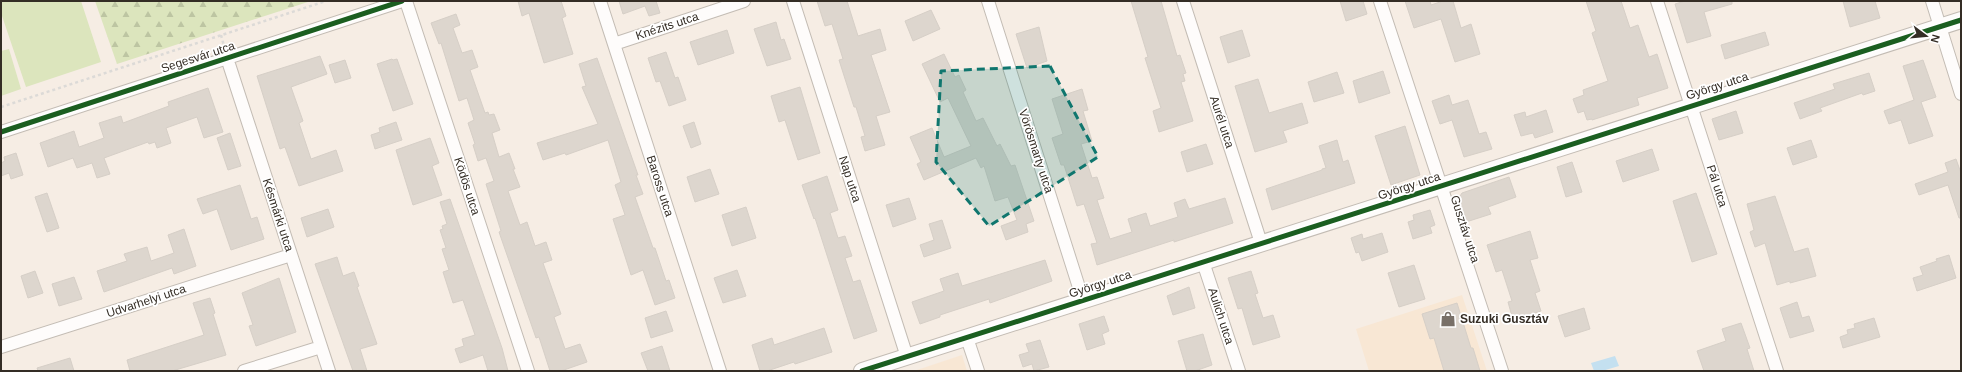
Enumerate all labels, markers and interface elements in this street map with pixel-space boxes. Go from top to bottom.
street label: Knézits utca [634,9,701,43]
north arrow [1906,16,1946,56]
text: N [1929,33,1942,44]
street label: Segesvár utca [159,38,237,76]
street label: György utca [1684,69,1750,103]
street label: Aurél utca [1207,94,1237,150]
street label: Vörösmarty utca [1016,107,1056,195]
street label: Baross utca [644,154,677,219]
street label: Nap utca [836,154,864,204]
street label: Ködös utca [451,155,483,217]
street label: Pál utca [1704,163,1730,209]
street label: György utca [1376,169,1442,203]
street label: Késmárki utca [260,177,297,254]
street label: Gusztáv utca [1448,194,1483,265]
street label: György utca [1067,267,1133,301]
street label: Udvarhelyi utca [105,281,188,320]
street label: Aulich utca [1205,286,1237,346]
shop icon: Suzuki Gusztáv [1439,310,1457,328]
place label: Suzuki Gusztáv [1460,312,1549,326]

